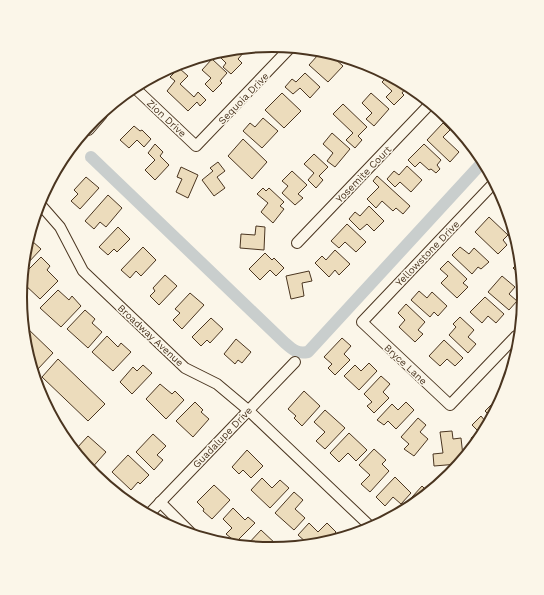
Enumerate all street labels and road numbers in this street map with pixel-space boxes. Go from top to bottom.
street label: Sequoia Drive [216,70,271,126]
street label: Zion Drive [145,97,189,139]
street label: Yosemite Court [333,143,394,205]
street label: Yellowstone Drive [393,218,462,288]
street label: Broadway Avenue [116,302,186,369]
street label: Bryce Lane [382,342,429,387]
street label: Guadalupe Drive [190,404,254,470]

